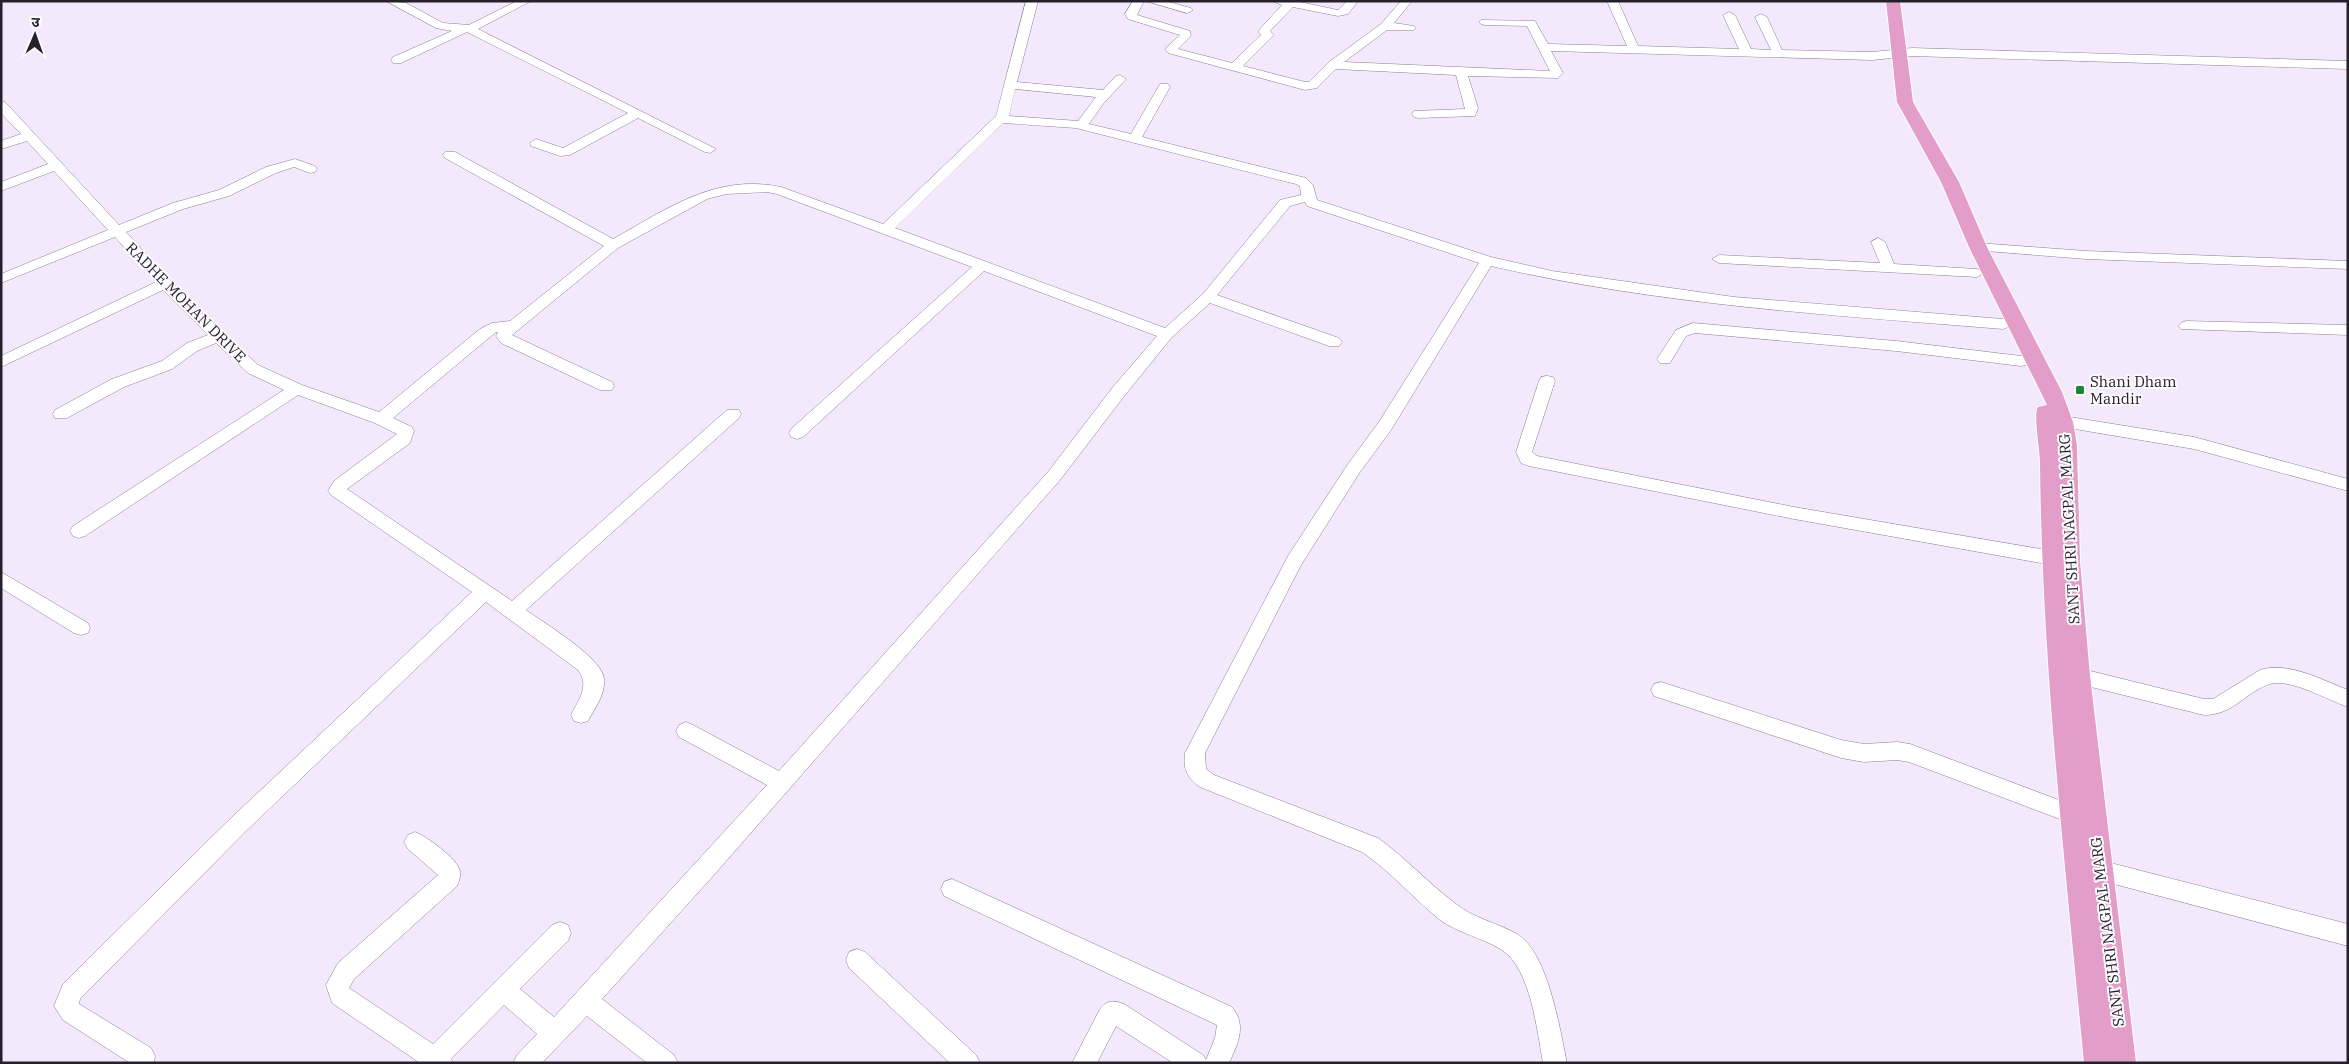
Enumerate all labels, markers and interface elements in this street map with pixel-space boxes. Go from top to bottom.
north arrow [10,10,60,60]
text: उ [31,13,41,31]
street label: RADHE MOHAN DRIVE [122,238,250,366]
place label: Shani Dham Mandir [2090,372,2177,408]
marker: Shani Dham Mandir [2074,384,2086,396]
street label: SANT SHRI NAGPAL MARG [2055,433,2083,625]
street label: SANT SHRI NAGPAL MARG [2086,836,2128,1028]

